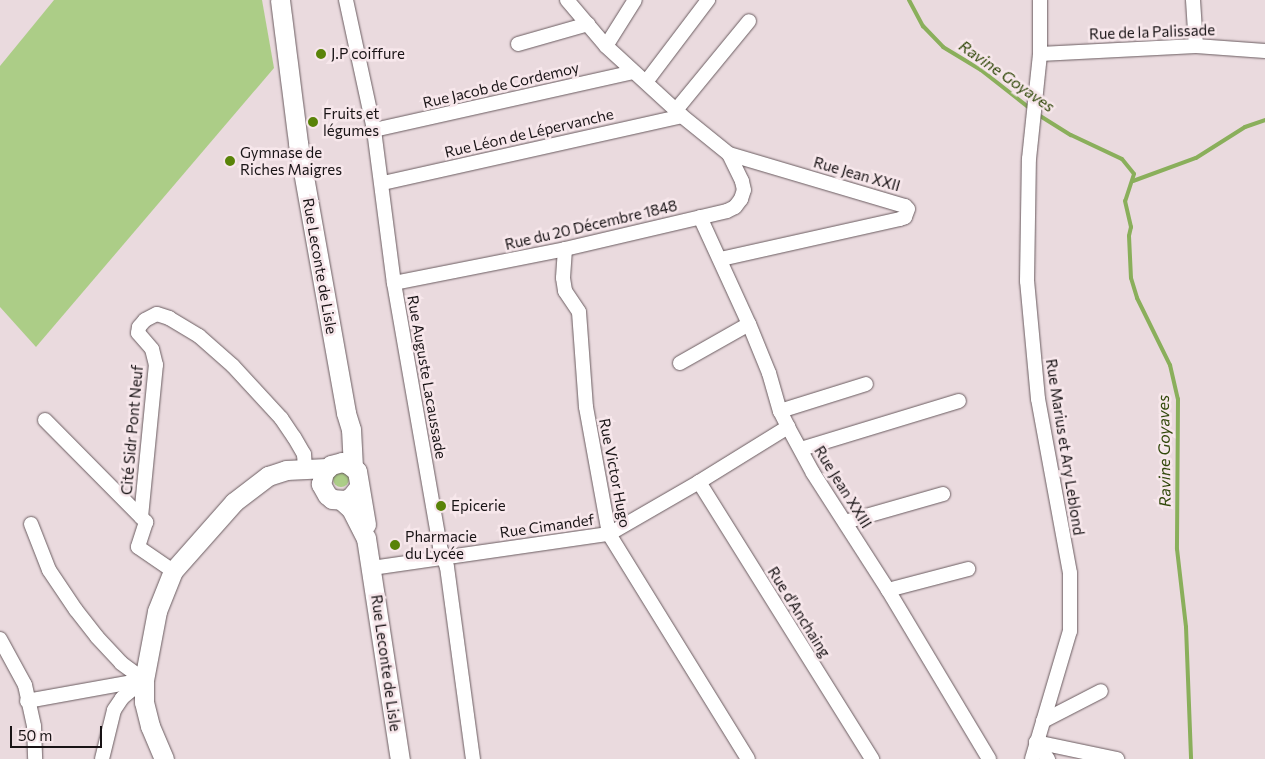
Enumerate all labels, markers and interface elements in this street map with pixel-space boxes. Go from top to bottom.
street label: Rue de la Palissade [1089,21,1215,43]
water label: Ravine Goyaves [955,36,1059,116]
place label: J.P coiffure [331,45,405,63]
marker: J.P coiffure [315,48,327,60]
street label: Rue Jacob de Cordemoy [421,58,581,112]
place label: Fruits et légumes [323,104,379,139]
street label: Rue Léon de Lépervanche [443,105,615,161]
marker: Fruits et légumes [307,116,319,128]
place label: Gymnase de Riches Maigres [240,143,342,178]
street label: Rue Jean XXII [812,153,902,195]
marker: Gymnase de Riches Maigres [224,155,236,167]
street label: Rue du 20 Décembre 1848 [503,196,679,254]
street label: Rue Leconte de Lisle [299,197,341,335]
street label: Rue Auguste Lacaussade [404,294,450,460]
street label: Rue Marius et Ary Leblond [1042,358,1088,536]
street label: Cité Sidr Pont Neuf [117,364,147,496]
water label: Ravine Goyaves [1153,395,1175,507]
street label: Rue Victor Hugo [596,417,634,529]
street label: Rue Jean XXIII [811,443,875,531]
place label: Epicerie [451,497,506,515]
marker: Epicerie [435,500,447,512]
street label: Rue Cimandef [499,510,595,542]
place label: Pharmacie du Lycée [405,527,477,562]
marker: Pharmacie du Lycée [389,539,401,551]
street label: Rue d'Anchaing [764,563,834,661]
street label: Rue Leconte de Lisle [367,593,405,733]
scale bar [12,716,105,748]
text: 50 m [18,726,52,744]

